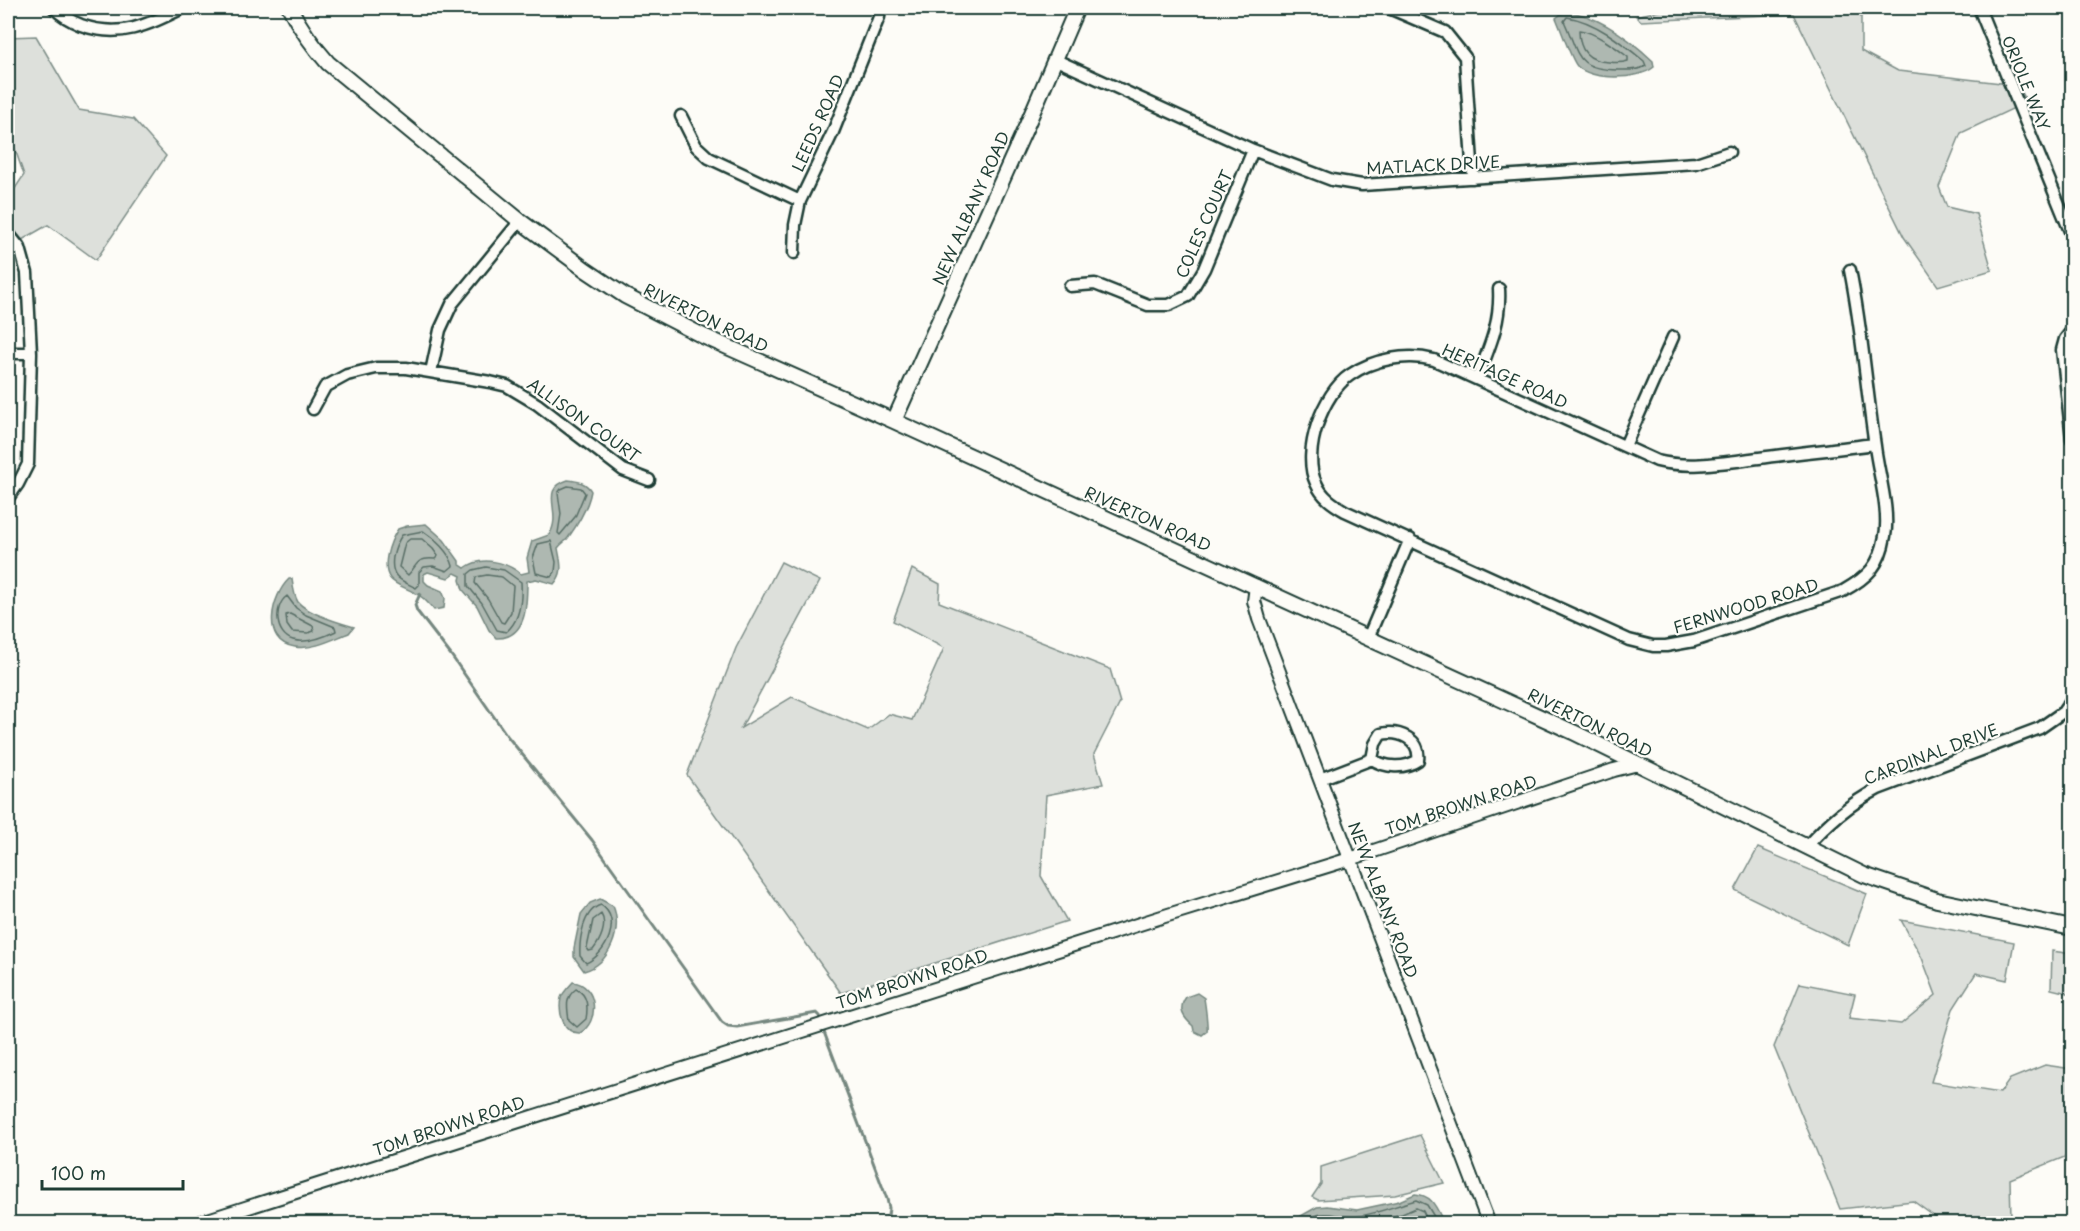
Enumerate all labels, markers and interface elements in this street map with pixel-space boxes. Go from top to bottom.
street label: ORIOLE WAY [1997,31,2057,134]
street label: LEEDS ROAD [785,70,849,175]
street label: NEW ALBANY ROAD [925,127,1015,288]
street label: MATLACK DRIVE [1365,149,1500,179]
street label: COLES COURT [1169,166,1238,281]
street label: RIVERTON ROAD [640,276,773,358]
street label: HERITAGE ROAD [1439,337,1572,414]
street label: ALLISON COURT [523,371,646,467]
street label: RIVERTON ROAD [1081,479,1215,557]
street label: FERNWOOD ROAD [1670,572,1821,639]
street label: RIVERTON ROAD [1524,681,1657,763]
street label: CARDINAL DRIVE [1860,716,2001,790]
street label: TOM BROWN ROAD [1382,768,1540,840]
street label: NEW ALBANY ROAD [1343,818,1425,981]
street label: TOM BROWN ROAD [833,942,991,1014]
street label: TOM BROWN ROAD [370,1089,528,1161]
scale bar [42,1153,183,1191]
text: 100 m [51,1159,106,1186]

